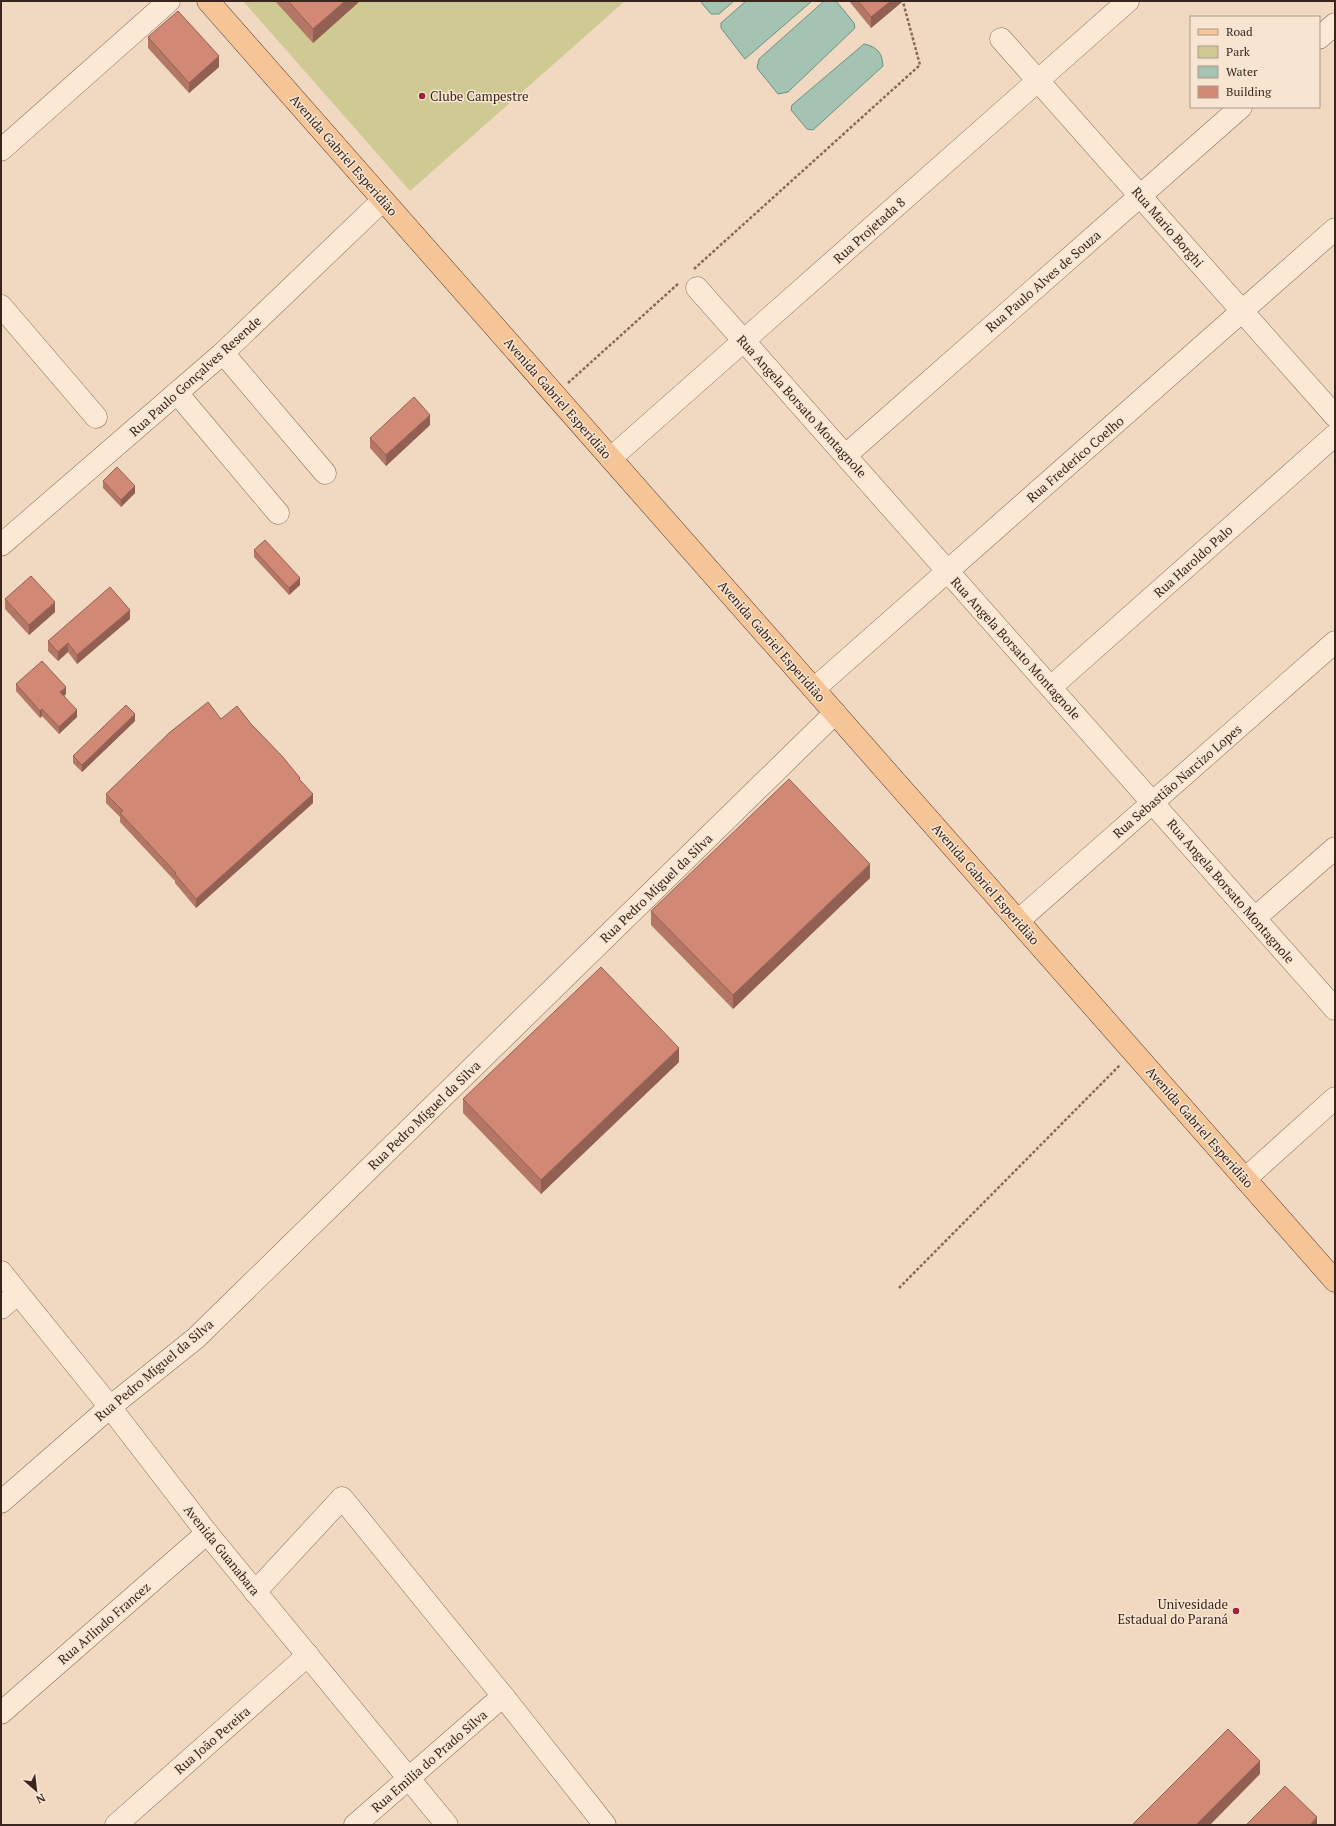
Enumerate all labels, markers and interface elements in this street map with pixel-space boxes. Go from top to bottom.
legend [1190,16,1320,108]
text: Road [1226,24,1253,39]
text: Park [1226,44,1251,59]
text: Water [1226,64,1258,79]
text: Building [1226,84,1272,99]
place label: Clube Campestre [430,87,529,105]
street label: Avenida Gabriel Esperidião [286,90,402,220]
marker: Clube Campestre [417,91,427,101]
street label: Rua Mario Borghi [1128,183,1208,271]
street label: Rua Projetada 8 [829,193,909,267]
street label: Rua Paulo Alves de Souza [982,226,1105,336]
street label: Rua Paulo Gonçalves Resende [125,312,265,440]
street label: Rua Angela Borsato Montagnole [733,331,871,481]
street label: Avenida Gabriel Esperidião [500,333,616,463]
street label: Rua Frederico Coelho [1023,412,1127,506]
street label: Rua Haroldo Palo [1150,521,1236,601]
street label: Rua Angela Borsato Montagnole [947,573,1085,723]
street label: Avenida Gabriel Esperidião [714,576,830,706]
street label: Rua Sebastião Narcizo Lopes [1109,720,1245,842]
street label: Rua Angela Borsato Montagnole [1163,815,1299,967]
street label: Avenida Gabriel Esperidião [928,819,1044,949]
street label: Rua Pedro Miguel da Silva [596,829,716,947]
street label: Rua Pedro Miguel da Silva [364,1056,484,1174]
street label: Avenida Gabriel Esperidião [1142,1062,1258,1192]
street label: Rua Pedro Miguel da Silva [91,1315,218,1425]
street label: Avenida Guanabara [180,1501,264,1599]
street label: Rua Arlindo Francez [54,1578,154,1668]
place label: Univesidade Estadual do Paraná [1117,1595,1228,1628]
marker: Univesidade Estadual do Paraná [1231,1606,1241,1616]
street label: Rua João Pereira [170,1702,254,1778]
street label: Rua Emilia do Prado Silva [367,1705,491,1816]
north arrow [16,1770,56,1810]
text: N [33,1791,48,1807]

